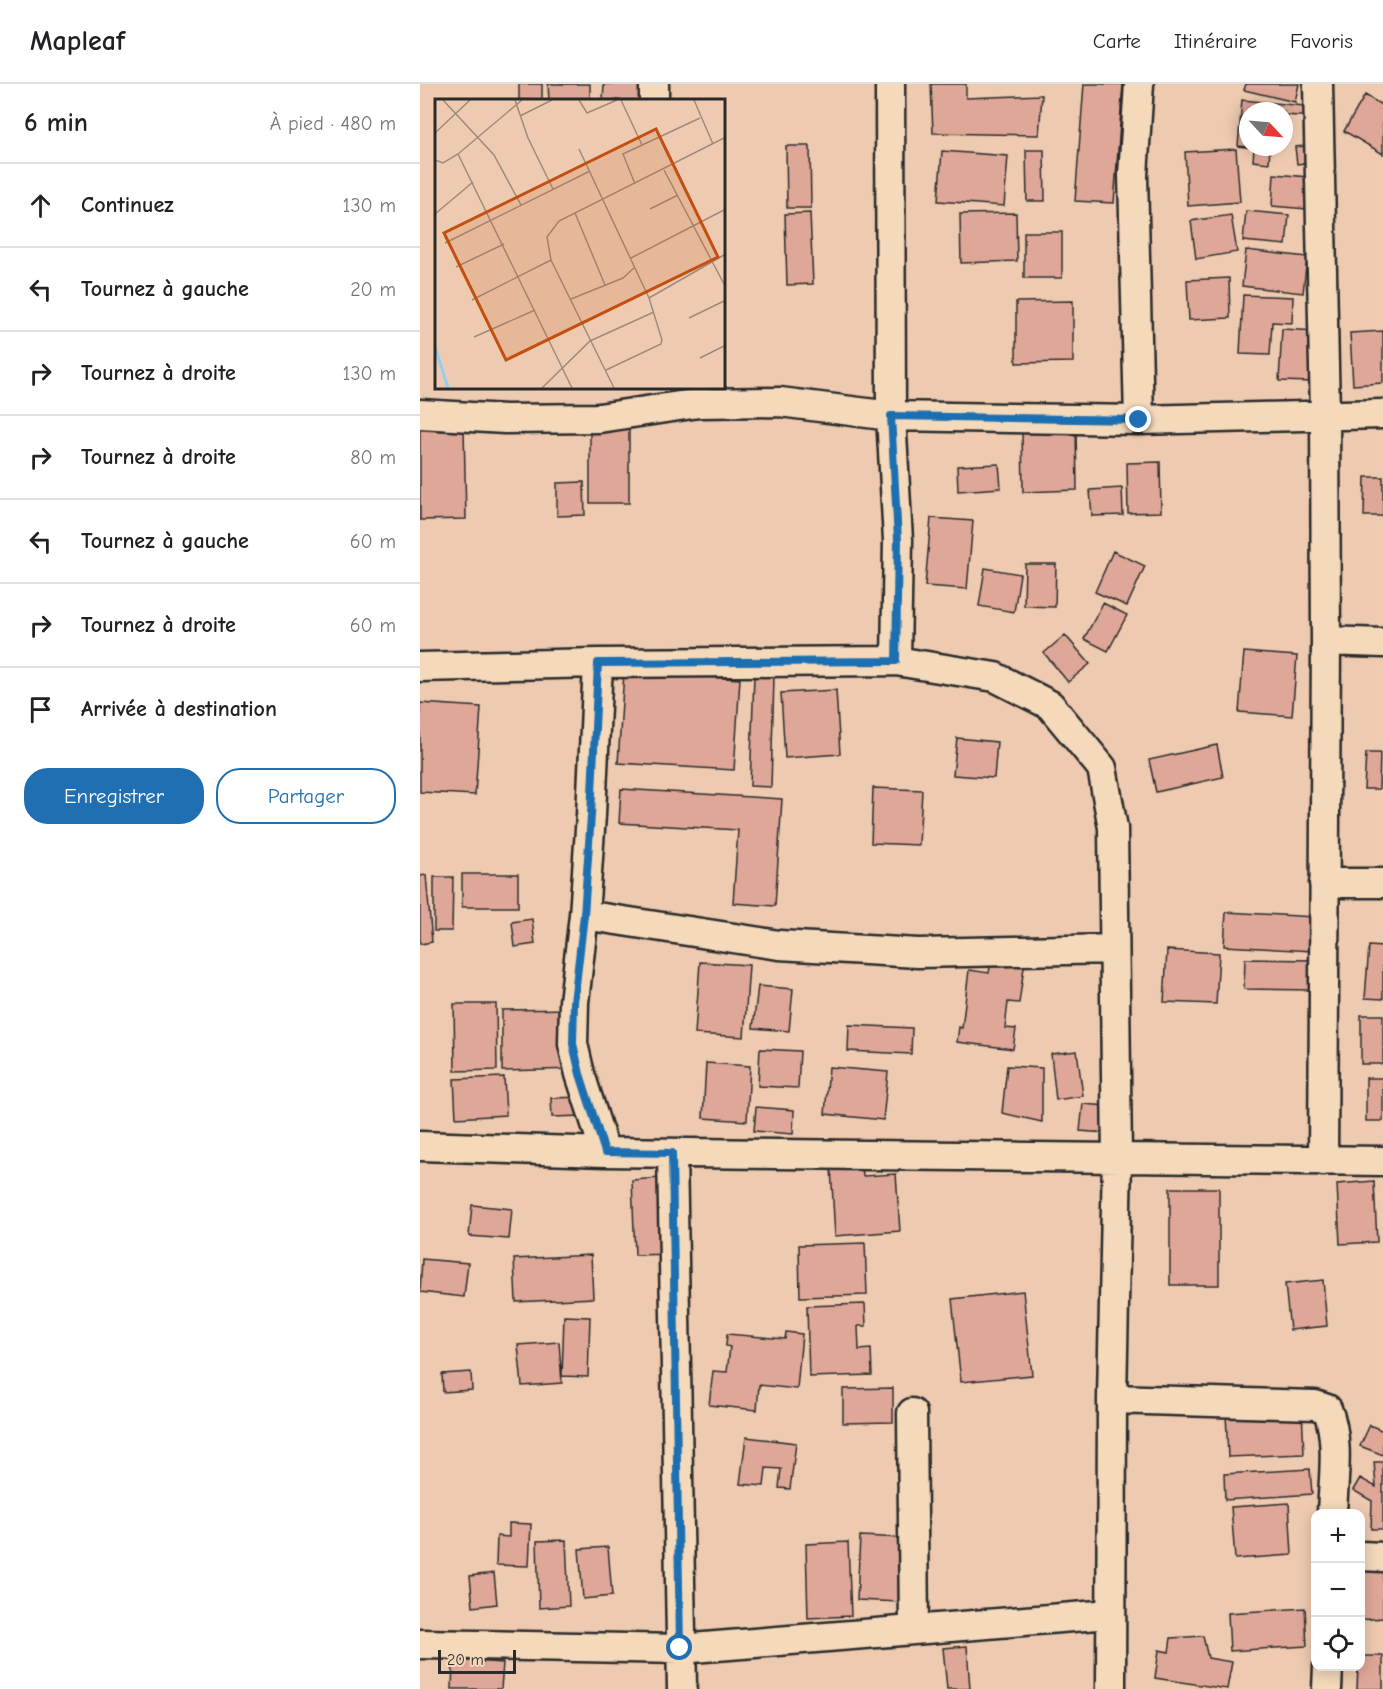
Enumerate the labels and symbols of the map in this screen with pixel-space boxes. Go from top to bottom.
inset map [435,99,724,388]
north arrow [1239,102,1293,156]
route end [1125,406,1151,432]
route start [666,1634,692,1660]
scale bar [438,1647,516,1674]

